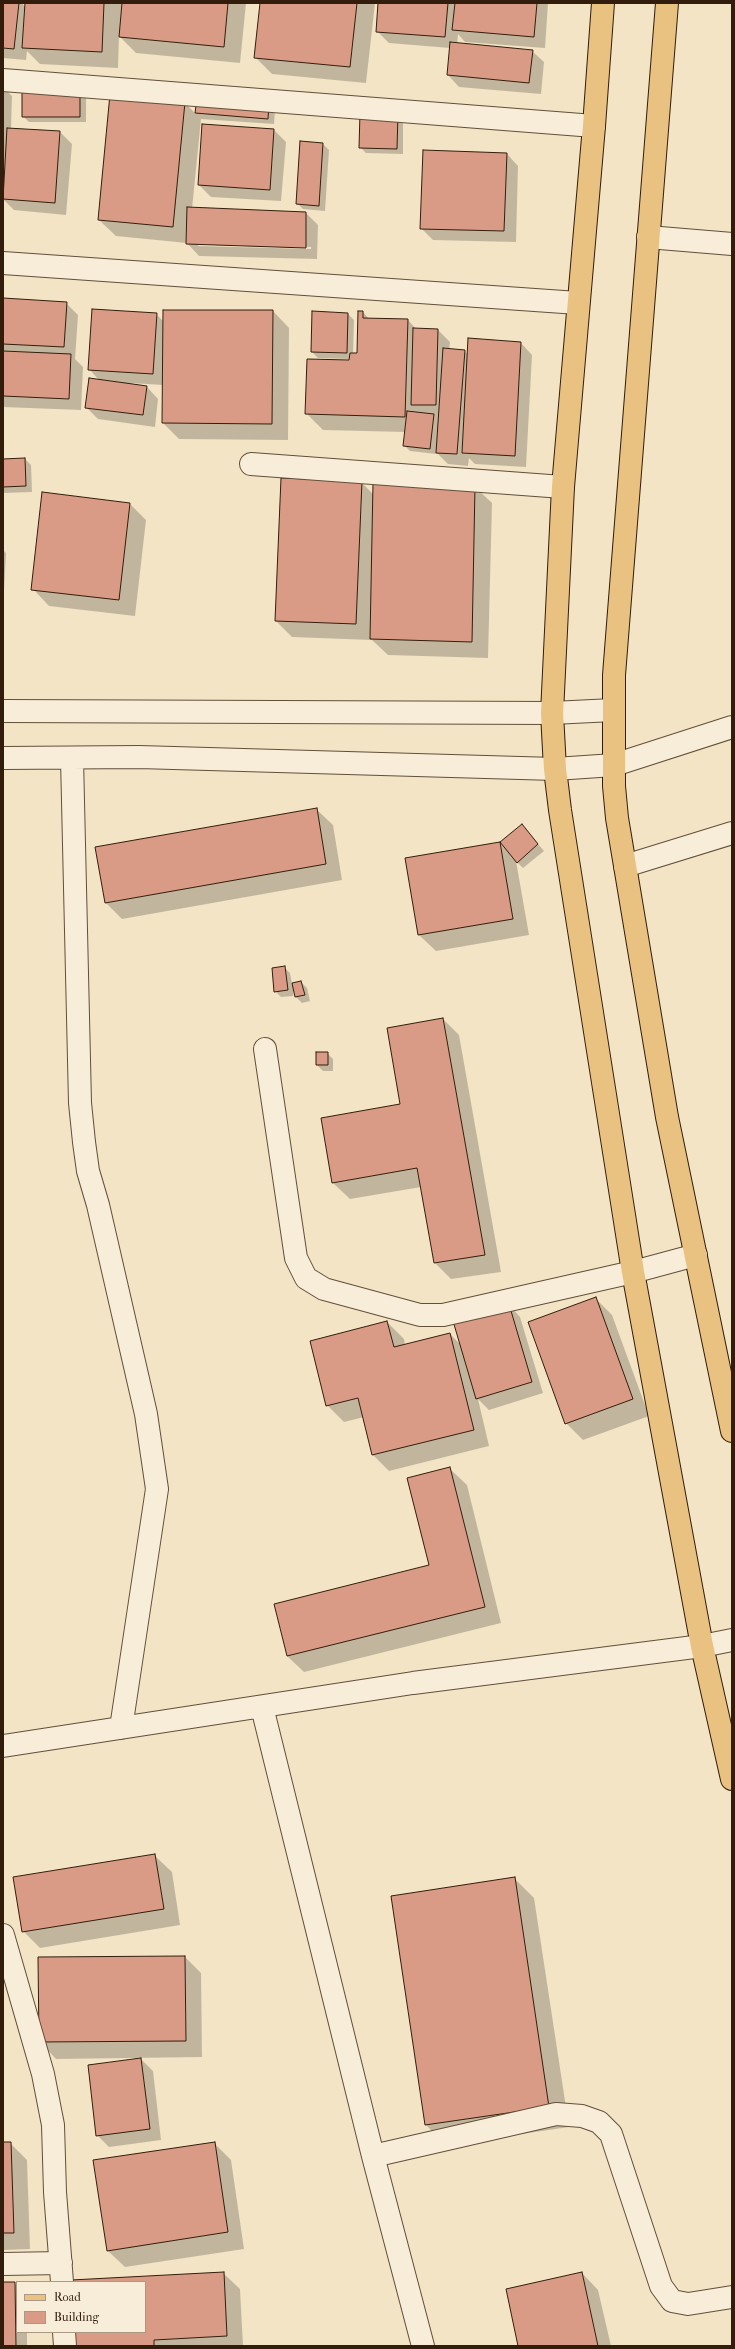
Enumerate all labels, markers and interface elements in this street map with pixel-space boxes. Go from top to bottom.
legend [16,2281,146,2333]
text: Road [54,2290,81,2304]
text: Building [54,2310,99,2324]

